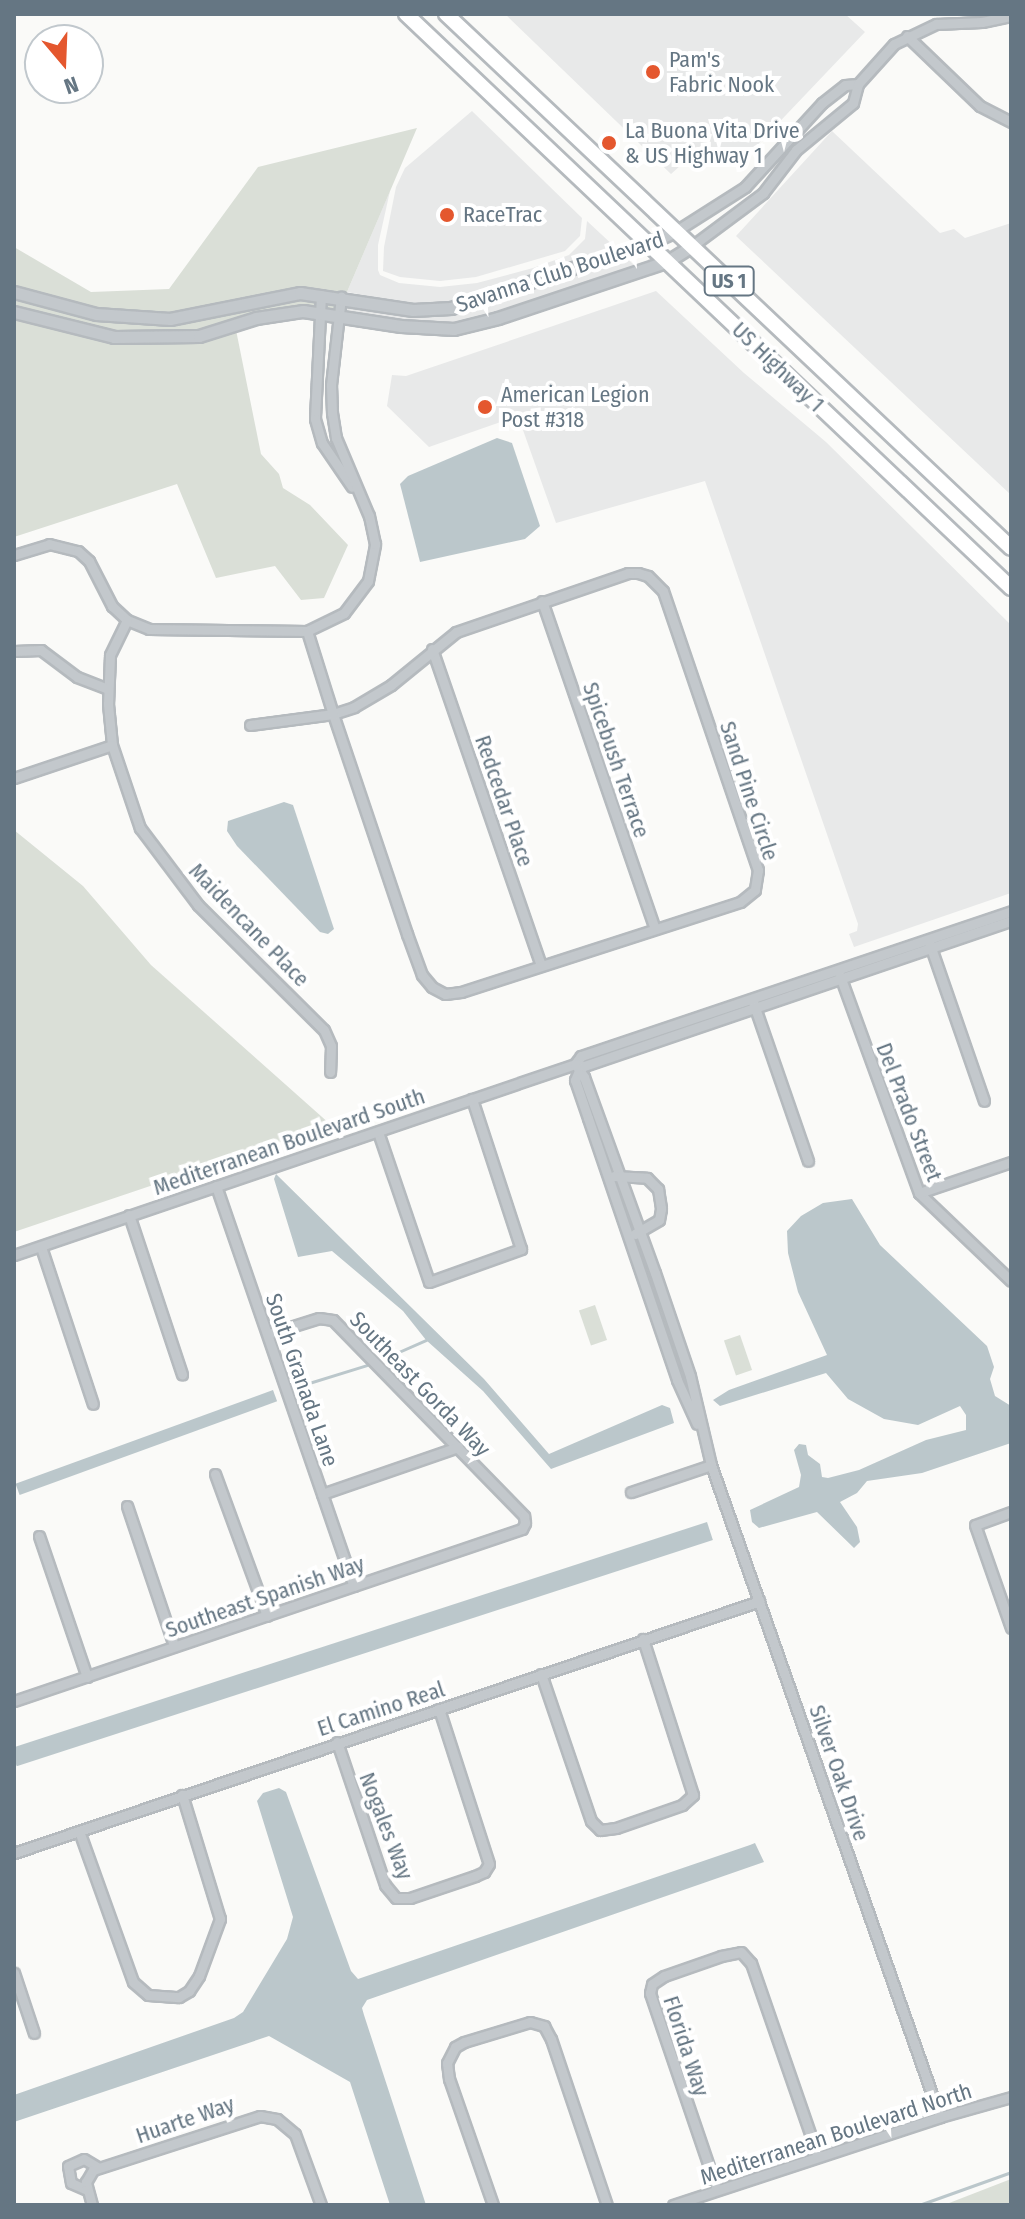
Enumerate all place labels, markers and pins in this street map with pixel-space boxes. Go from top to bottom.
place label: Pam's Fabric Nook [669,46,774,98]
marker: Pam's Fabric Nook [644,63,662,81]
place label: La Buona Vita Drive & US Highway 1 [625,117,800,168]
marker: La Buona Vita Drive & US Highway 1 [600,134,618,152]
place label: RaceTrac [463,202,542,228]
marker: RaceTrac [438,206,456,224]
place label: American Legion Post #318 [501,381,649,432]
marker: American Legion Post #318 [476,398,494,416]

